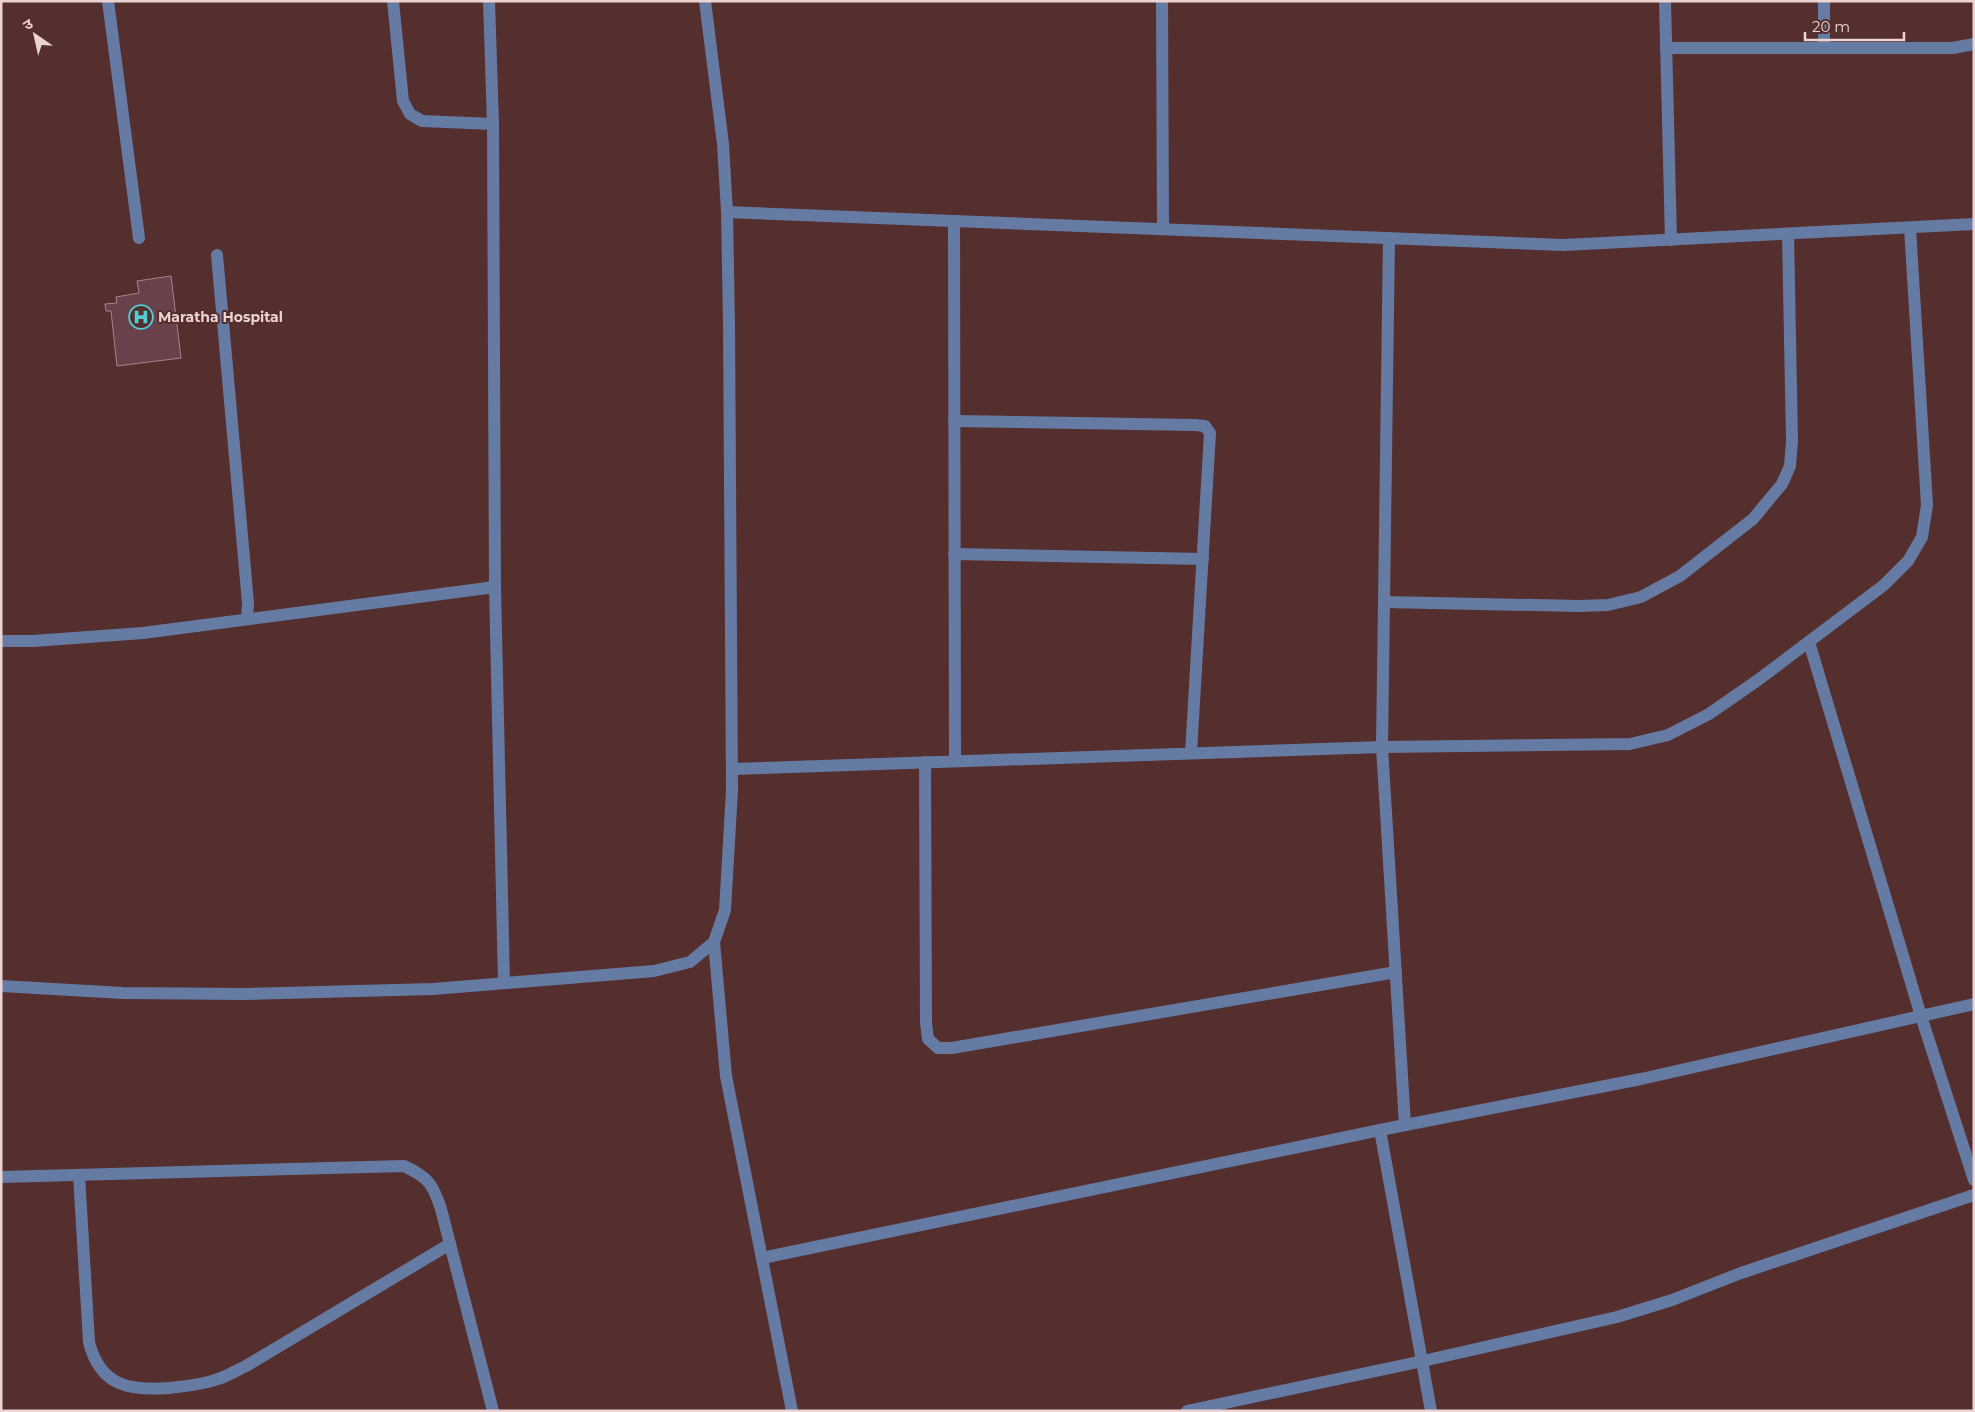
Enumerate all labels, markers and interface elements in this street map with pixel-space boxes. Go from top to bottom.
north arrow [10,10,60,60]
scale bar [1805,10,1904,42]
text: उ [19,14,37,34]
text: 20 m [1812,17,1850,36]
hospital icon: Maratha Hospital [128,304,154,330]
place label: Maratha Hospital [158,308,283,326]

